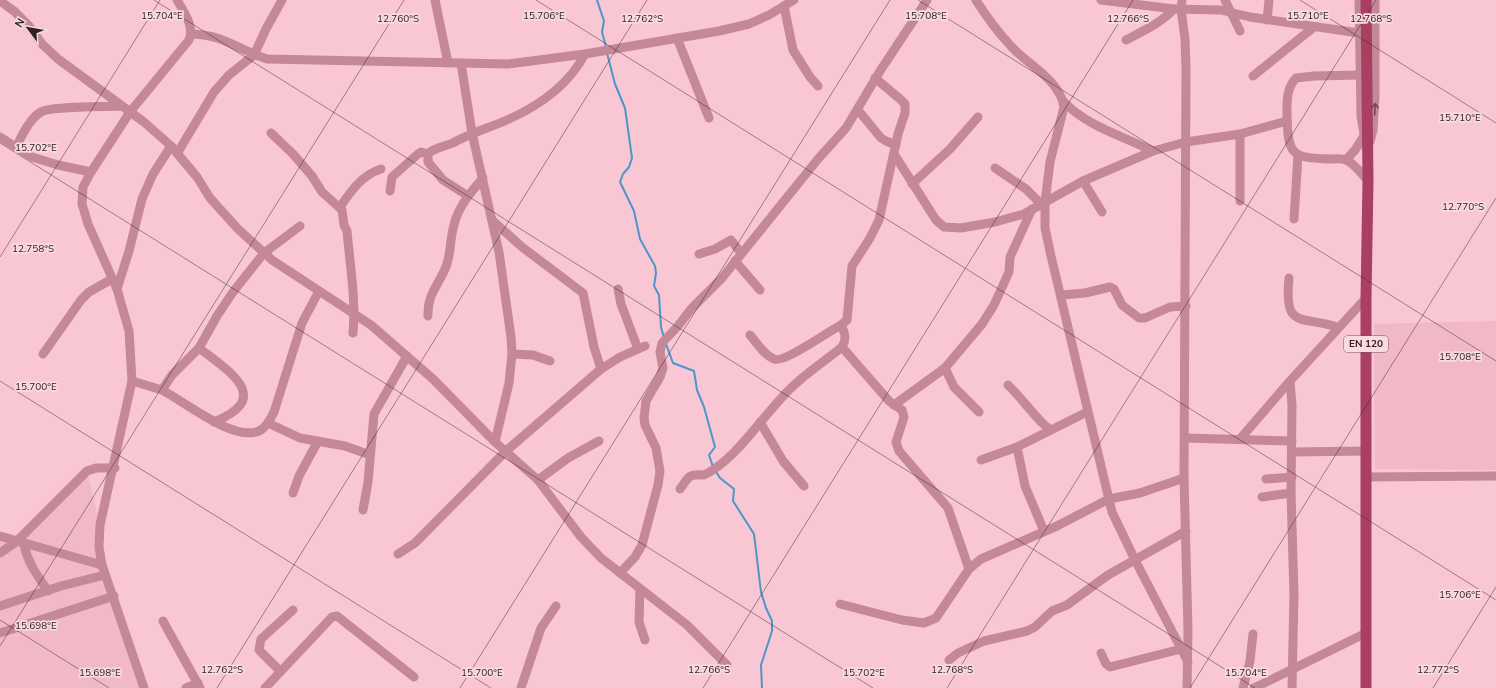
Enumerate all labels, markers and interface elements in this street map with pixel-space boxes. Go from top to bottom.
north arrow [8,8,48,48]
text: 15.704°E [141,9,183,23]
text: 15.706°E [523,9,565,23]
text: 15.708°E [905,9,947,23]
text: 15.710°E [1287,9,1329,23]
text: 12.760°S [377,12,419,26]
text: 12.762°S [621,12,663,26]
text: 12.766°S [1107,12,1149,26]
text: 12.768°S [1350,12,1392,26]
text: N [11,15,28,30]
one-way arrow [1371,103,1379,116]
text: 15.710°E [1439,111,1481,125]
text: 15.702°E [15,141,57,155]
text: 12.770°S [1442,200,1484,214]
text: 12.758°S [12,242,54,256]
road number: EN 120 [1344,336,1388,352]
text: 15.708°E [1439,350,1481,364]
text: 15.700°E [15,380,57,394]
text: 15.706°E [1439,588,1481,602]
text: 15.698°E [15,619,57,633]
text: 12.762°S [201,663,243,677]
text: 12.766°S [688,663,730,677]
text: 12.768°S [931,663,973,677]
text: 12.772°S [1417,663,1459,677]
text: 15.698°E [79,666,121,680]
text: 15.700°E [461,666,503,680]
text: 15.702°E [843,666,885,680]
text: 15.704°E [1225,666,1267,680]

